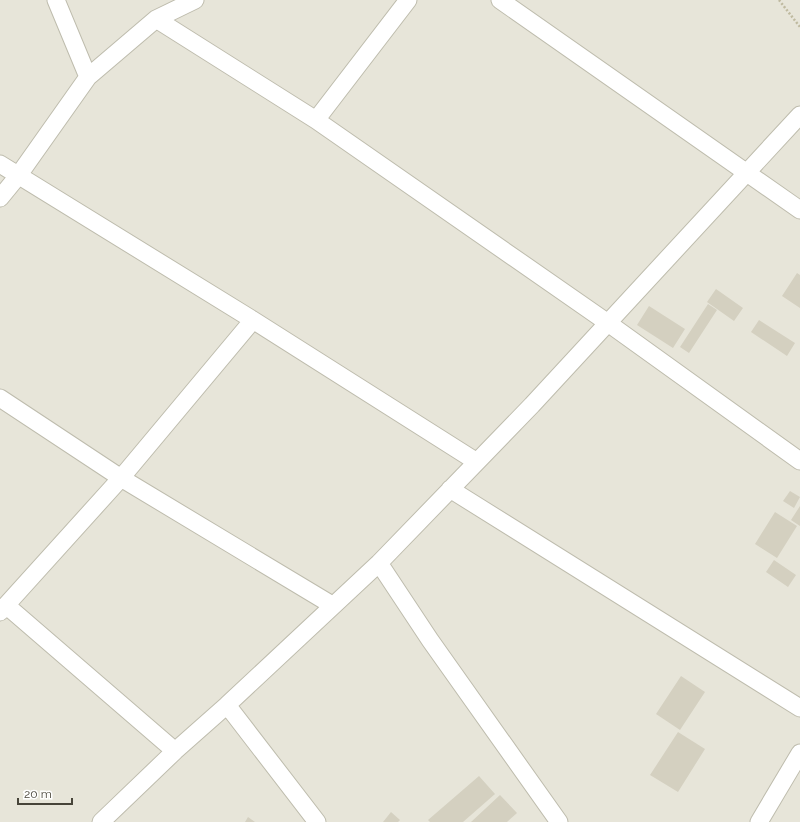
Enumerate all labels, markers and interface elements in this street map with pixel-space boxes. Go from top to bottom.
scale bar [18,780,72,806]
text: 20 m [24,787,52,801]

